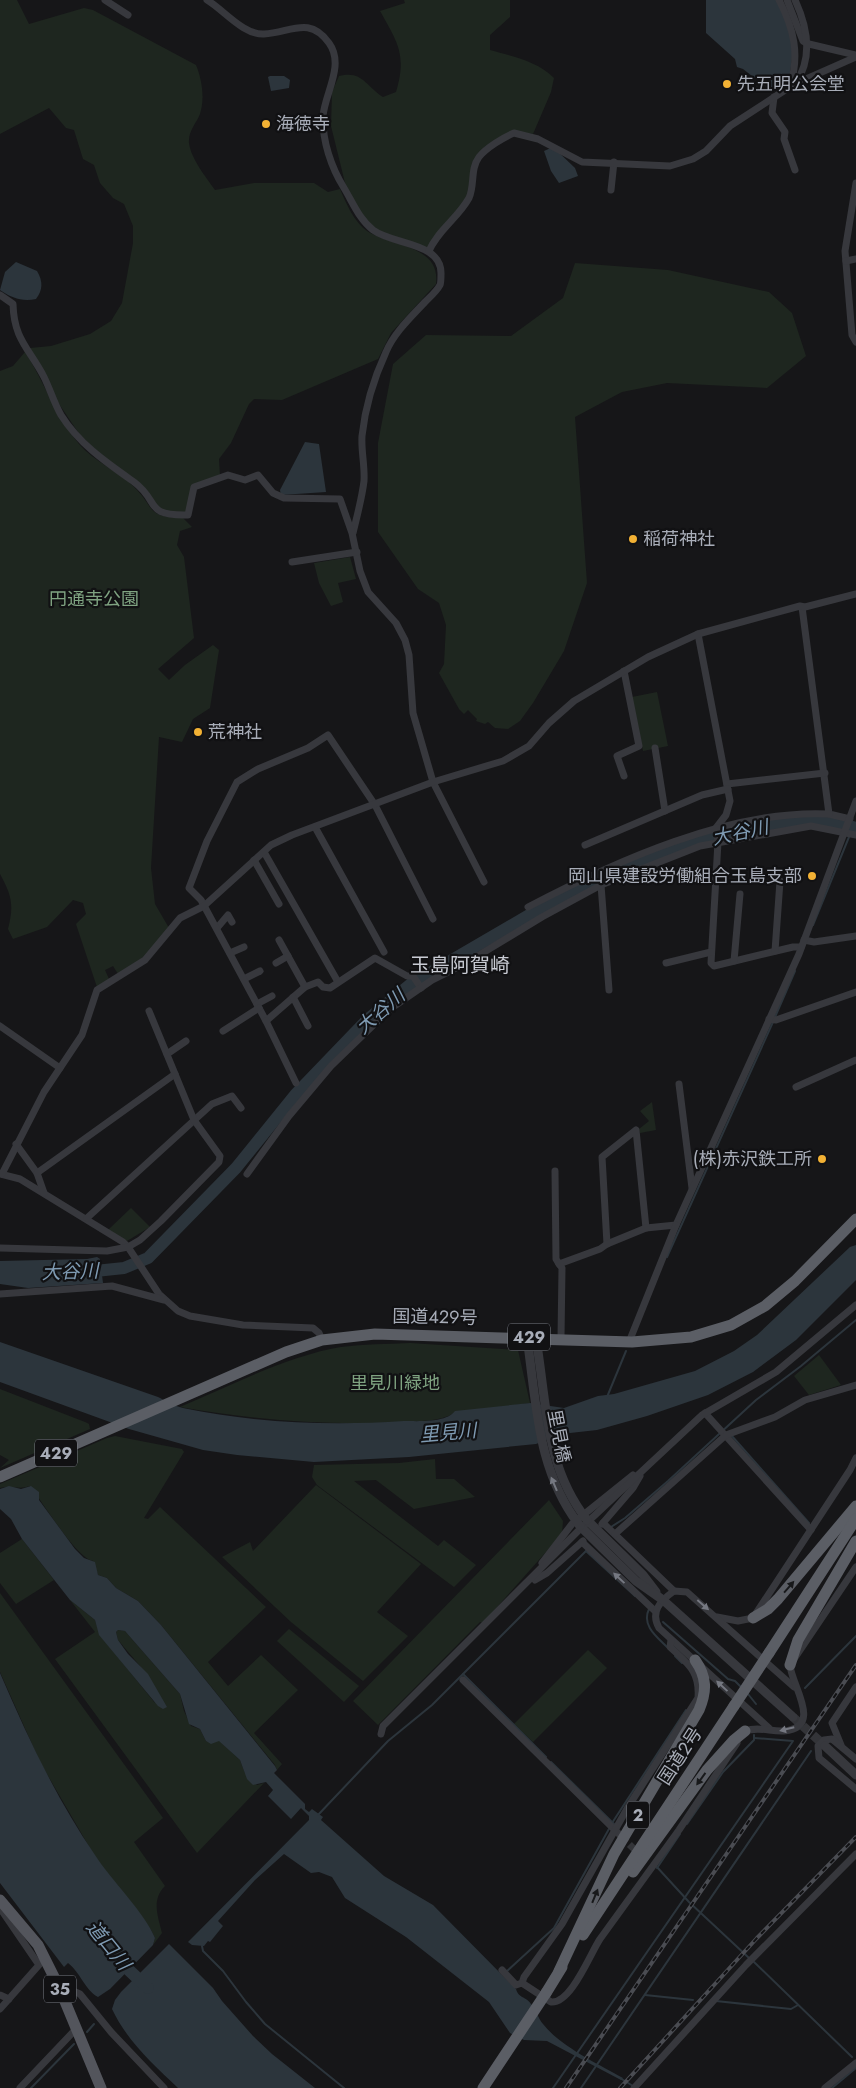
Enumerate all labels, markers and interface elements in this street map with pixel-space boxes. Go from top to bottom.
place label: 先五明公会堂 [737,71,845,97]
marker: 先五明公会堂 [721,78,733,90]
place label: 海徳寺 [276,111,330,137]
marker: 海徳寺 [260,118,272,130]
place label: 稲荷神社 [643,526,715,552]
marker: 稲荷神社 [627,533,639,545]
park label: 円通寺公園 [49,586,139,612]
place label: 荒神社 [208,719,262,745]
marker: 荒神社 [192,726,204,738]
water label: 大谷川 [709,813,773,852]
place label: 岡山県建設労働組合玉島支部 [568,863,802,889]
marker: 岡山県建設労働組合玉島支部 [806,870,818,882]
district label: 玉島阿賀崎 [410,951,510,980]
water label: 大谷川 [350,981,412,1040]
place label: (株)赤沢鉄工所 [693,1146,812,1172]
marker: (株)赤沢鉄工所 [816,1153,828,1165]
water label: 大谷川 [41,1257,101,1286]
street label: 国道429号 [392,1303,478,1331]
road number: 429 [508,1324,550,1350]
park label: 里見川緑地 [350,1370,440,1396]
street label: 里見橋 [541,1407,577,1465]
water label: 里見川 [418,1416,480,1448]
road number: 429 [35,1440,77,1466]
one-way arrow [550,1477,558,1491]
one-way arrow [614,1572,626,1584]
one-way arrow [783,1581,795,1593]
one-way arrow [696,1599,708,1611]
one-way arrow [716,1680,728,1692]
street label: 国道2号 [652,1722,708,1790]
one-way arrow [780,1725,795,1733]
one-way arrow [695,1772,706,1785]
road number: 2 [627,1802,649,1828]
one-way arrow [591,1888,599,1903]
water label: 道口川 [80,1915,138,1978]
road number: 35 [44,1976,76,2002]

